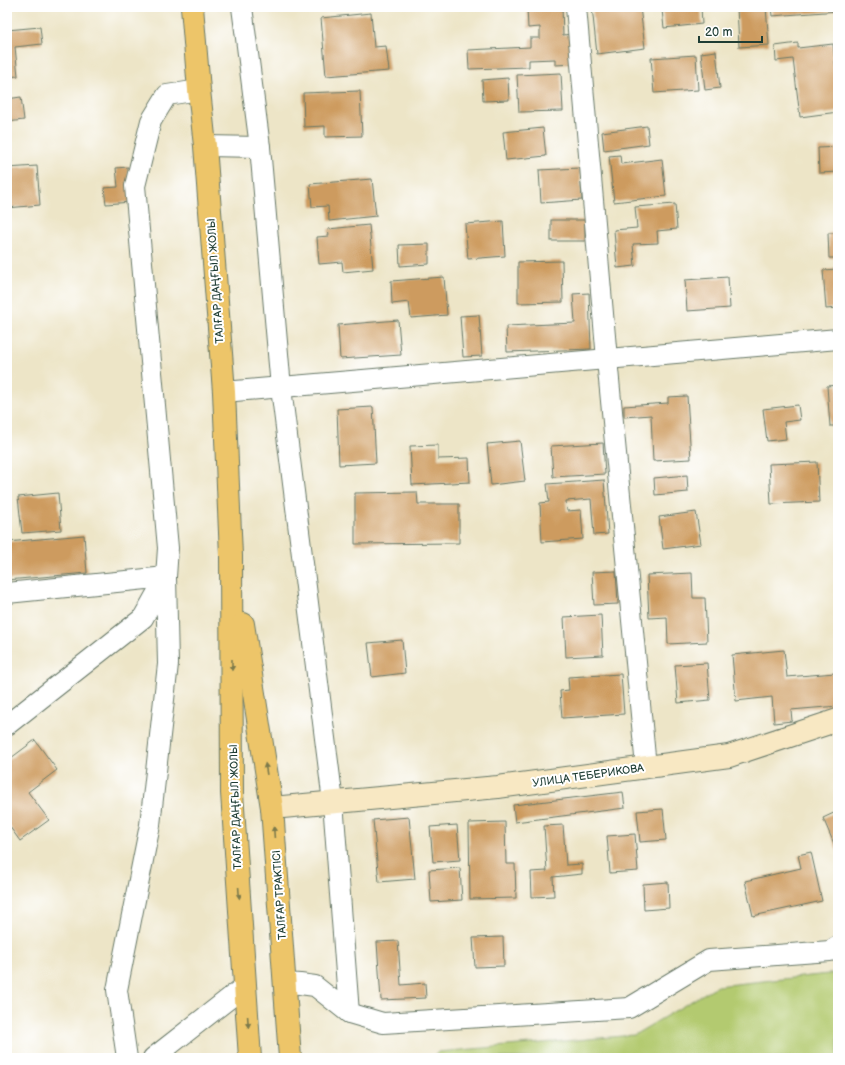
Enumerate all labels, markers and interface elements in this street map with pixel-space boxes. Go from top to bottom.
scale bar [699,18,762,44]
text: 20 m [705,25,732,40]
street label: ТАЛҒАР ДАҢҒЫЛ ЖОЛЫ [205,218,226,344]
one-way arrow [229,659,235,672]
street label: ТАЛҒАР ДАҢҒЫЛ ЖОЛЫ [227,744,244,870]
street label: УЛИЦА ТЕБЕРИКОВА [532,761,645,790]
one-way arrow [263,763,269,775]
one-way arrow [271,826,278,838]
street label: ТАЛҒАР ТРАКТІСІ [270,850,289,940]
one-way arrow [236,887,243,899]
one-way arrow [244,1016,251,1028]

